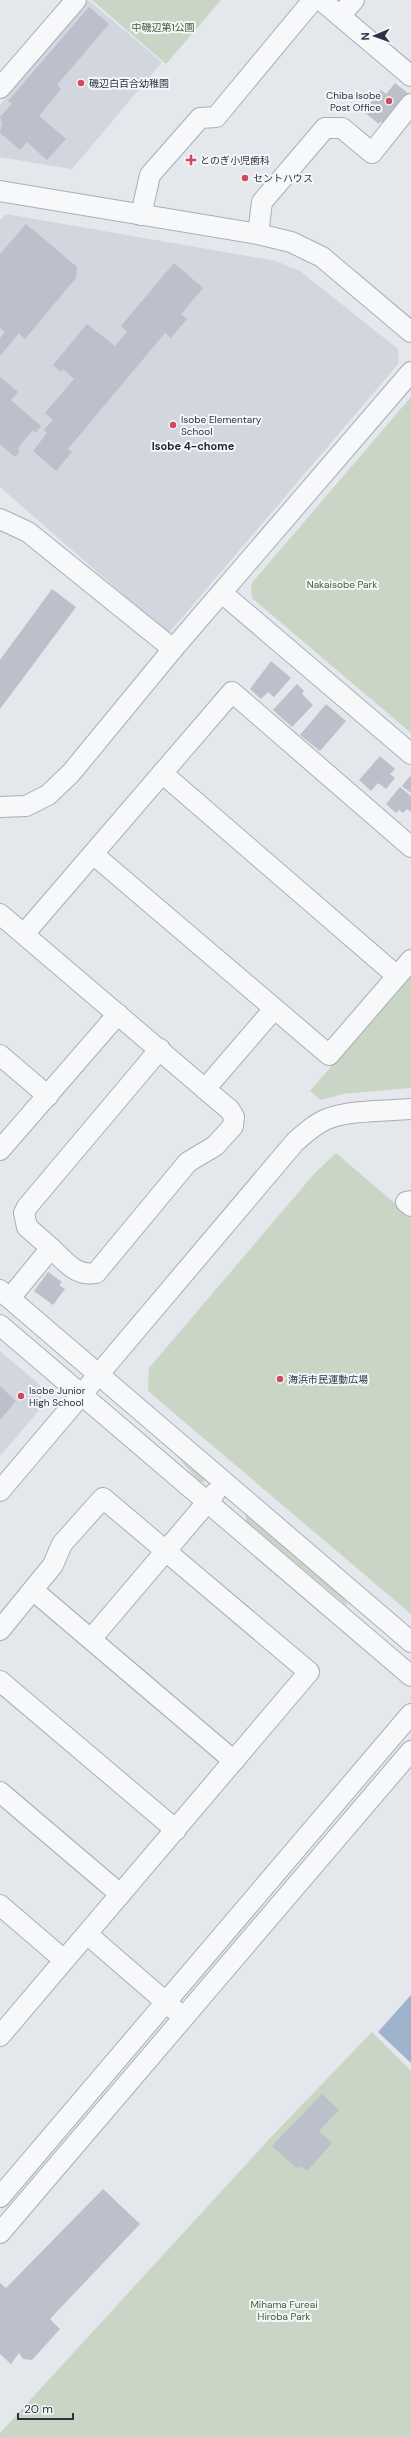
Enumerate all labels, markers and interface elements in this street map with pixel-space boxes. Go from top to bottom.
north arrow [355,16,395,56]
park label: 中磯辺第1公園 [131,21,195,34]
text: N [358,32,372,41]
place label: 磯辺白百合幼稚園 [89,77,169,90]
marker: 磯辺白百合幼稚園 [76,78,86,88]
place label: Chiba Isobe Post Office [326,89,381,114]
marker: Chiba Isobe Post Office [384,96,394,106]
marker: とのぎ小児歯科 [185,154,197,166]
place label: とのぎ小児歯科 [200,154,270,167]
place label: セントハウス [253,172,313,185]
marker: セントハウス [240,173,250,183]
place label: Isobe Elementary School [181,413,262,438]
marker: Isobe Elementary School [168,420,178,430]
district label: Isobe 4-chome [152,439,235,453]
park label: Nakaisobe Park [307,578,377,591]
place label: 海浜市民運動広場 [288,1373,368,1386]
marker: 海浜市民運動広場 [275,1374,285,1384]
place label: Isobe Junior High School [29,1384,86,1409]
marker: Isobe Junior High School [16,1391,26,1401]
park label: Mihama Fureai Hiroba Park [250,2298,318,2323]
scale bar [18,2395,73,2421]
text: 20 m [24,2401,53,2417]

